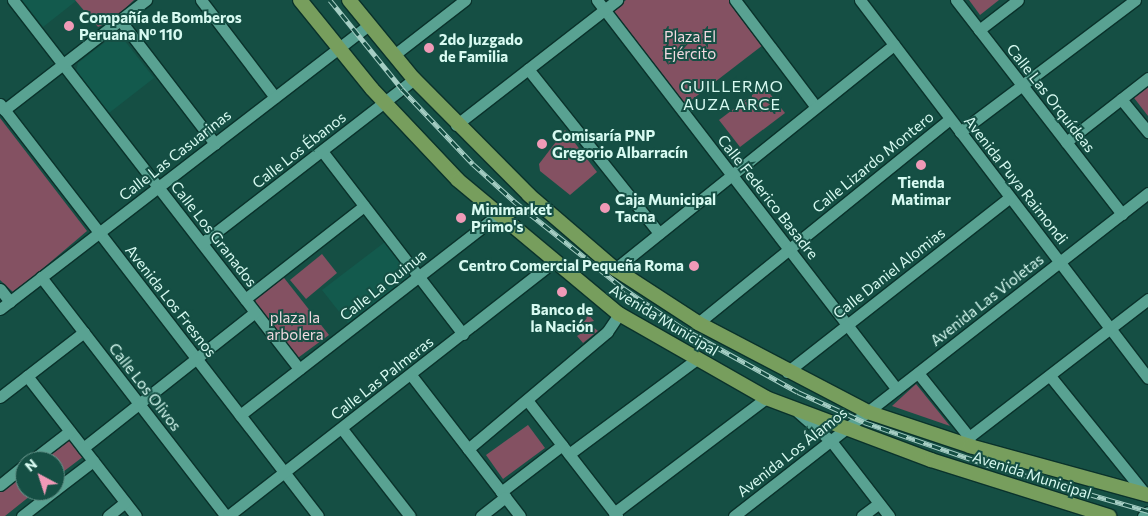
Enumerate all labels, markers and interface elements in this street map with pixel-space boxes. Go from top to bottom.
place label: Compañía de Bomberos Peruana Nº 110 [79,8,242,43]
marker: Compañía de Bomberos Peruana Nº 110 [63,20,75,32]
park label: Plaza El Ejército [664,27,716,62]
place label: 2do Juzgado de Familia [439,30,523,65]
street label: Calle Las Orquídeas [1003,40,1099,156]
marker: 2do Juzgado de Familia [423,42,435,54]
district label: GUILLERMO AUZA ARCE [679,76,785,114]
street label: Calle Las Casuarinas [116,106,234,204]
street label: Calle Lizardo Montero [809,107,937,217]
street label: Calle Los Ébanos [249,108,349,192]
street label: Avenida Puya Raimondi [960,112,1072,248]
place label: Comisaría PNP Gregorio Albarracín [552,126,688,161]
street label: Calle Federico Basadre [714,131,822,263]
marker: Comisaría PNP Gregorio Albarracín [536,138,548,150]
marker: Tienda Matimar [915,159,927,171]
place label: Tienda Matimar [891,173,951,208]
street label: Calle Los Granados [167,178,261,290]
place label: Caja Municipal Tacna [615,190,716,225]
place label: Minimarket Primo's [471,200,552,235]
marker: Caja Municipal Tacna [599,202,611,214]
marker: Minimarket Primo's [455,212,467,224]
street label: Calle Daniel Alomias [829,224,949,322]
street label: Avenida Los Fresnos [122,241,220,361]
street label: Calle La Quinua [336,246,430,324]
street label: Avenida Las Violetas [927,250,1047,350]
place label: Centro Comercial Pequeña Roma [459,257,684,275]
marker: Centro Comercial Pequeña Roma [688,260,700,272]
street label: Avenida Municipal [606,280,722,360]
marker: Banco de la Nación [556,286,568,298]
place label: Banco de la Nación [530,300,594,335]
park label: plaza la arbolera [266,308,324,343]
street label: Calle Las Palmeras [327,332,437,424]
street label: Calle Los Olivos [105,339,185,435]
street label: Avenida Los Álamos [733,403,851,501]
street label: Avenida Municipal [970,447,1094,503]
north arrow [15,451,65,501]
text: N [21,455,40,475]

